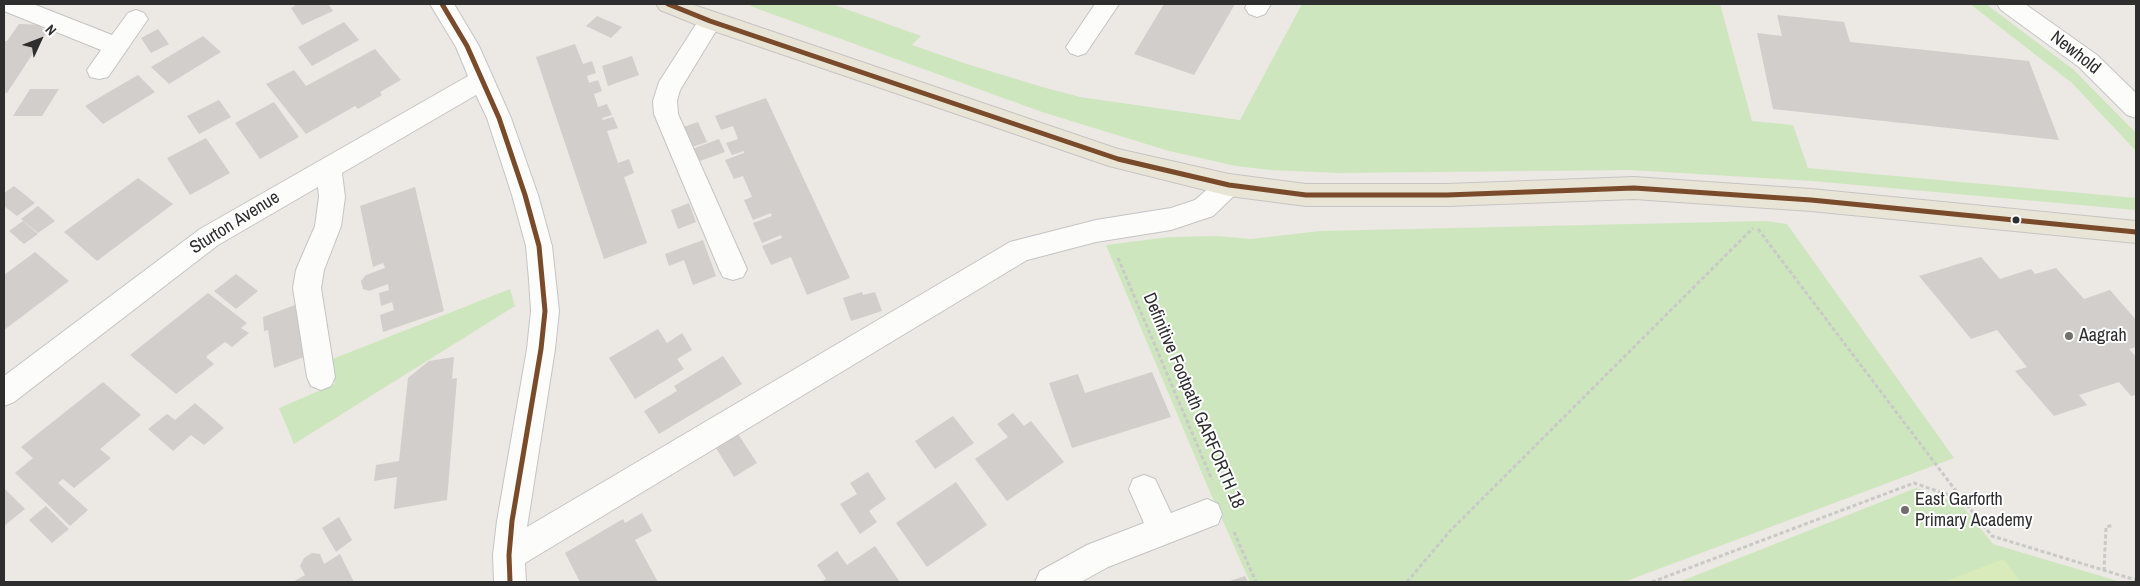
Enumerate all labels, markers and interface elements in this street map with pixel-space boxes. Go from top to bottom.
north arrow [15,15,65,65]
text: N [42,21,60,39]
street label: Newhold [2046,27,2104,79]
street label: Sturton Avenue [186,187,284,259]
unlabelled marker [2011,215,2021,225]
street label: Definitive Footpath GARFORTH 18 [1138,290,1248,512]
place label: Aagrah [2079,325,2127,347]
marker: Aagrah [2063,330,2075,342]
place label: East Garforth Primary Academy [1915,489,2032,532]
marker: East Garforth Primary Academy [1899,504,1911,516]

